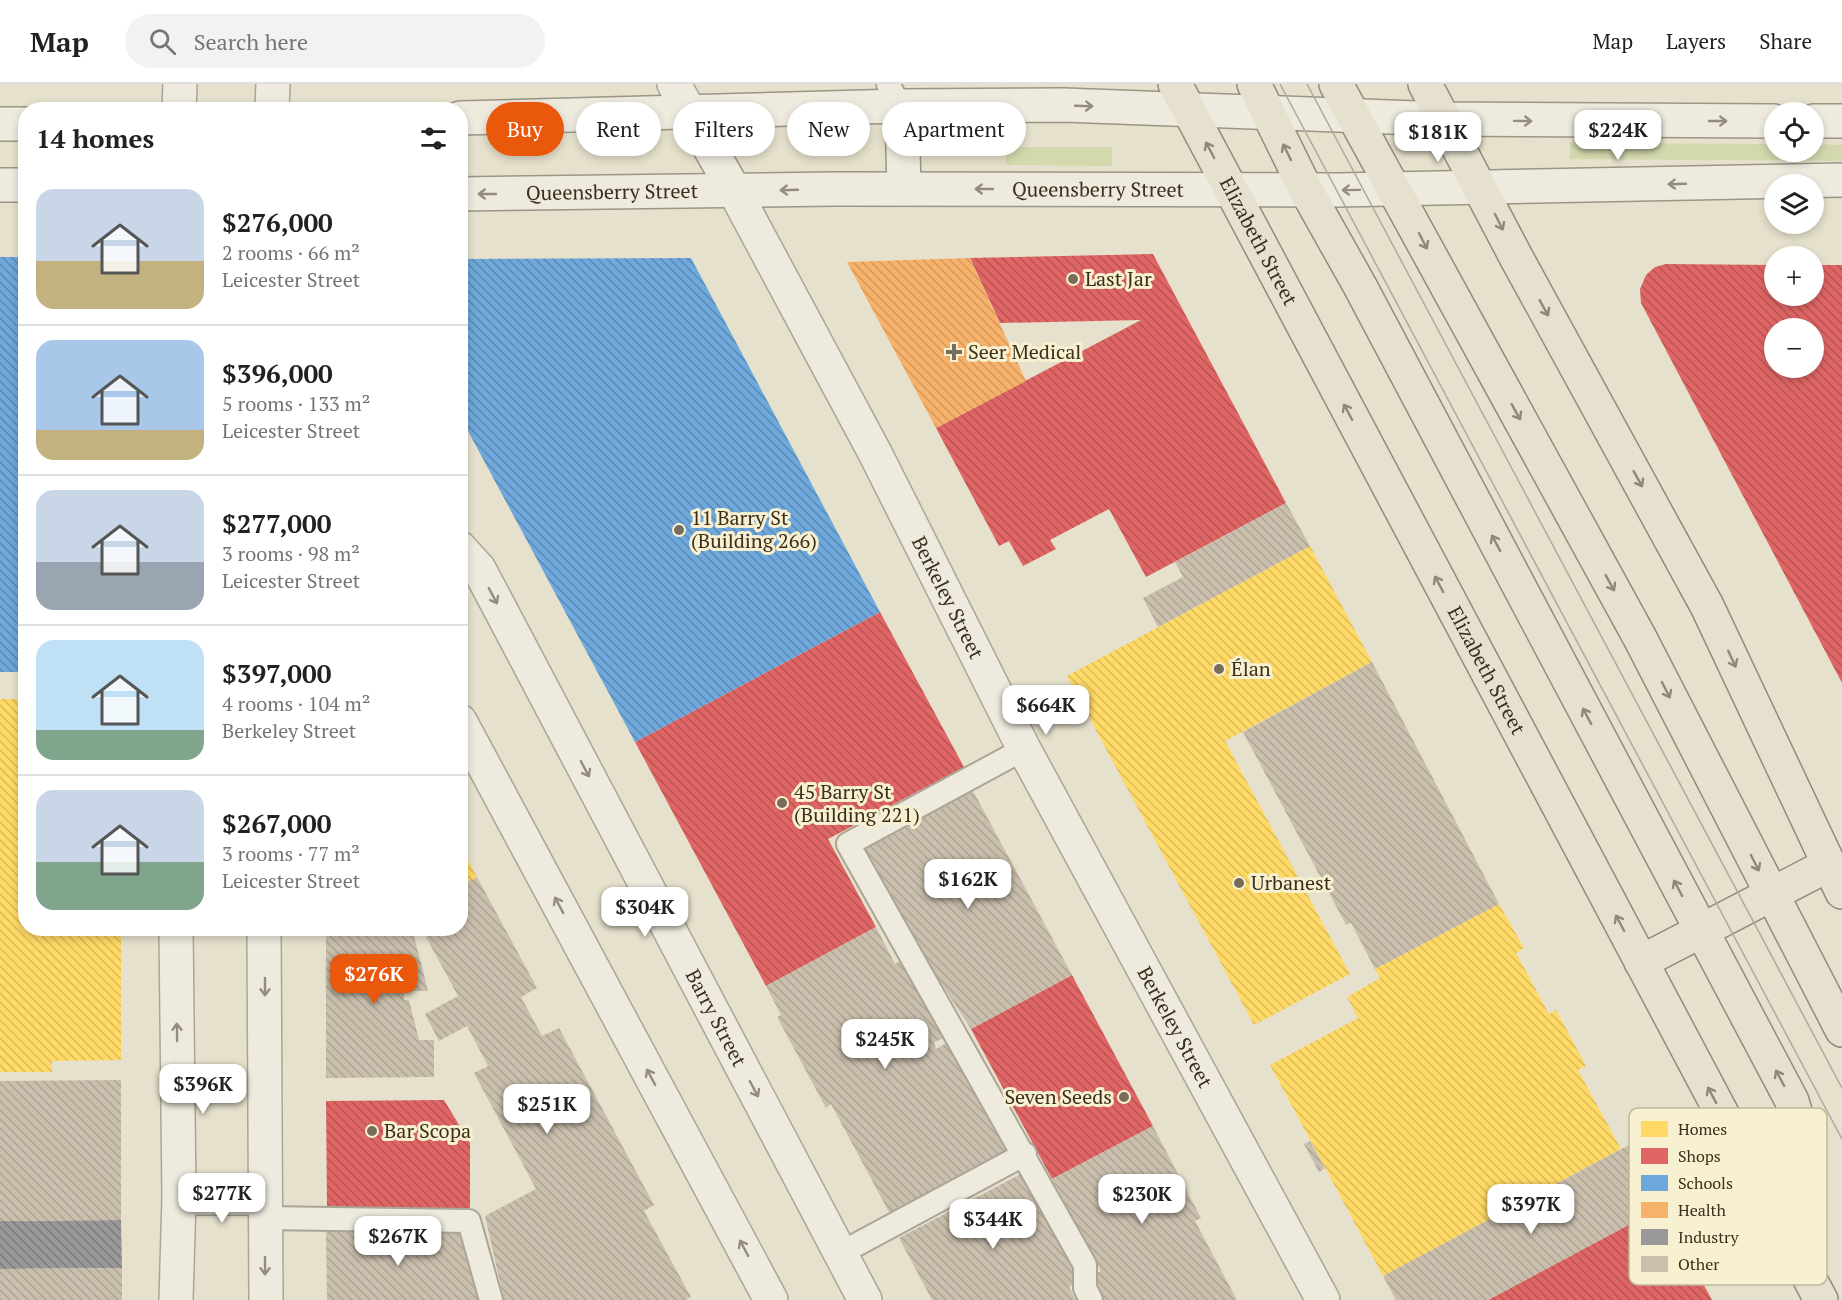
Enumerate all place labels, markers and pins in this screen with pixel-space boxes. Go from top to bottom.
pin: $224K [1576,110,1660,161]
pin: $181K [1396,112,1480,163]
place label: Last Jar [1085,265,1152,292]
marker: Last Jar [1066,272,1080,286]
place label: Seer Medical [968,338,1081,365]
marker: Seer Medical [945,343,963,361]
place label: 11 Barry St (Building 266) [691,504,817,554]
marker: 11 Barry St (Building 266) [672,523,686,537]
place label: Élan [1231,655,1271,682]
marker: Élan [1212,662,1226,676]
pin: $664K [1004,685,1088,736]
place label: 45 Barry St (Building 221) [794,778,920,828]
marker: 45 Barry St (Building 221) [775,796,789,810]
pin: $162K [926,859,1010,910]
place label: Urbanest [1251,869,1332,896]
marker: Urbanest [1232,876,1246,890]
pin: $304K [603,887,687,938]
pin: $276K [332,954,416,1005]
pin: $245K [843,1019,927,1070]
pin: $396K [161,1064,245,1115]
place label: Seven Seeds [1004,1083,1112,1110]
pin: $251K [505,1084,589,1135]
marker: Seven Seeds [1117,1090,1131,1104]
place label: Bar Scopa [384,1117,471,1144]
marker: Bar Scopa [365,1124,379,1138]
pin: $277K [180,1173,264,1224]
pin: $230K [1100,1174,1184,1225]
pin: $397K [1489,1184,1573,1235]
pin: $344K [951,1199,1035,1250]
pin: $267K [356,1216,440,1267]

